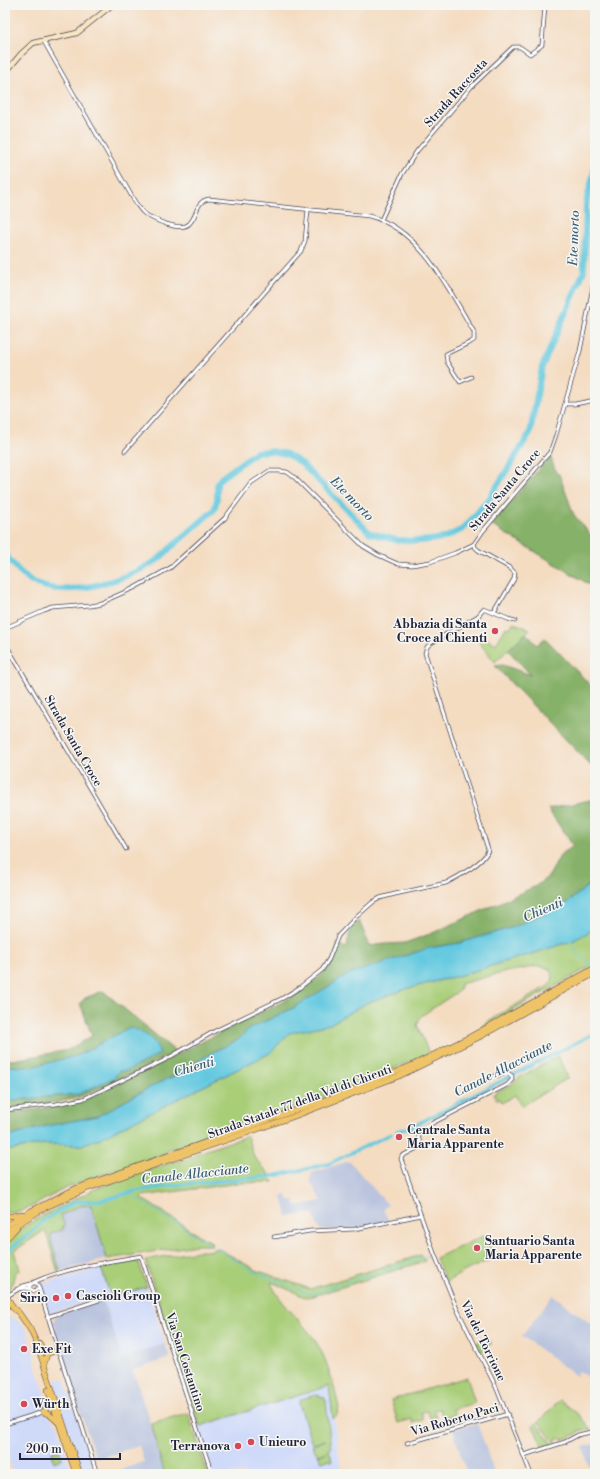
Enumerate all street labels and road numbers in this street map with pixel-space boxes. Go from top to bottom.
street label: Strada Raccosta [421,55,491,130]
street label: Strada Santa Croce [466,446,544,534]
street label: Strada Santa Croce [41,693,105,789]
street label: Strada Statale 77 della Val di Chienti [206,1062,394,1142]
street label: Via del Torrione [456,1297,509,1384]
street label: Via San Costantino [162,1310,208,1414]
street label: Via Roberto Paci [408,1400,501,1440]

